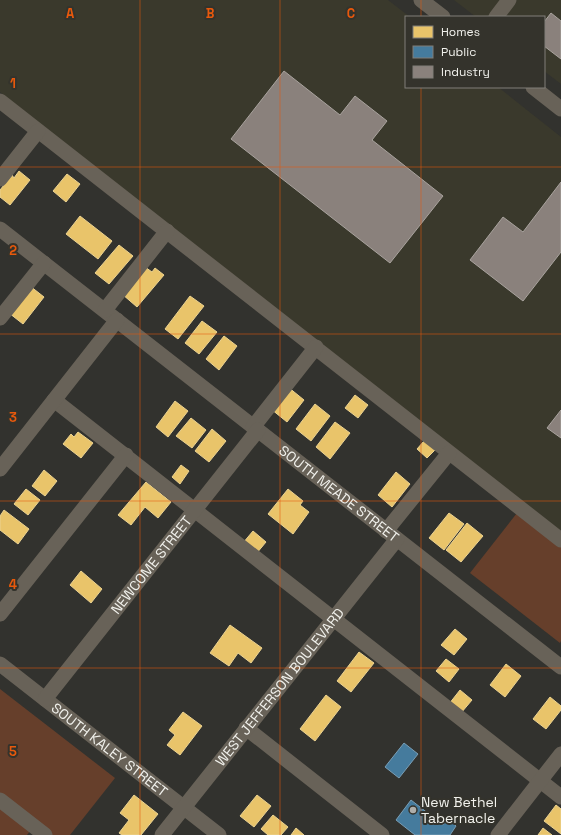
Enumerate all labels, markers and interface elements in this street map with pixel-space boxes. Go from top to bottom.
text: A [66,5,75,22]
text: B [206,5,215,22]
text: C [347,5,355,22]
legend [405,16,545,88]
text: Homes [441,24,480,40]
text: Public [441,44,476,60]
text: Industry [441,64,490,80]
text: 1 [10,75,16,92]
text: 2 [9,242,17,259]
text: 3 [9,409,17,426]
street label: SOUTH MEADE STREET [275,441,402,546]
street label: NEWCOME STREET [107,512,196,618]
text: 4 [9,576,17,593]
street label: WEST JEFFERSON BOULEVARD [211,604,348,770]
street label: SOUTH KALEY STREET [48,699,171,800]
text: 5 [9,743,17,760]
place label: New Bethel Tabernacle [421,793,497,827]
marker: New Bethel Tabernacle [408,805,418,815]

